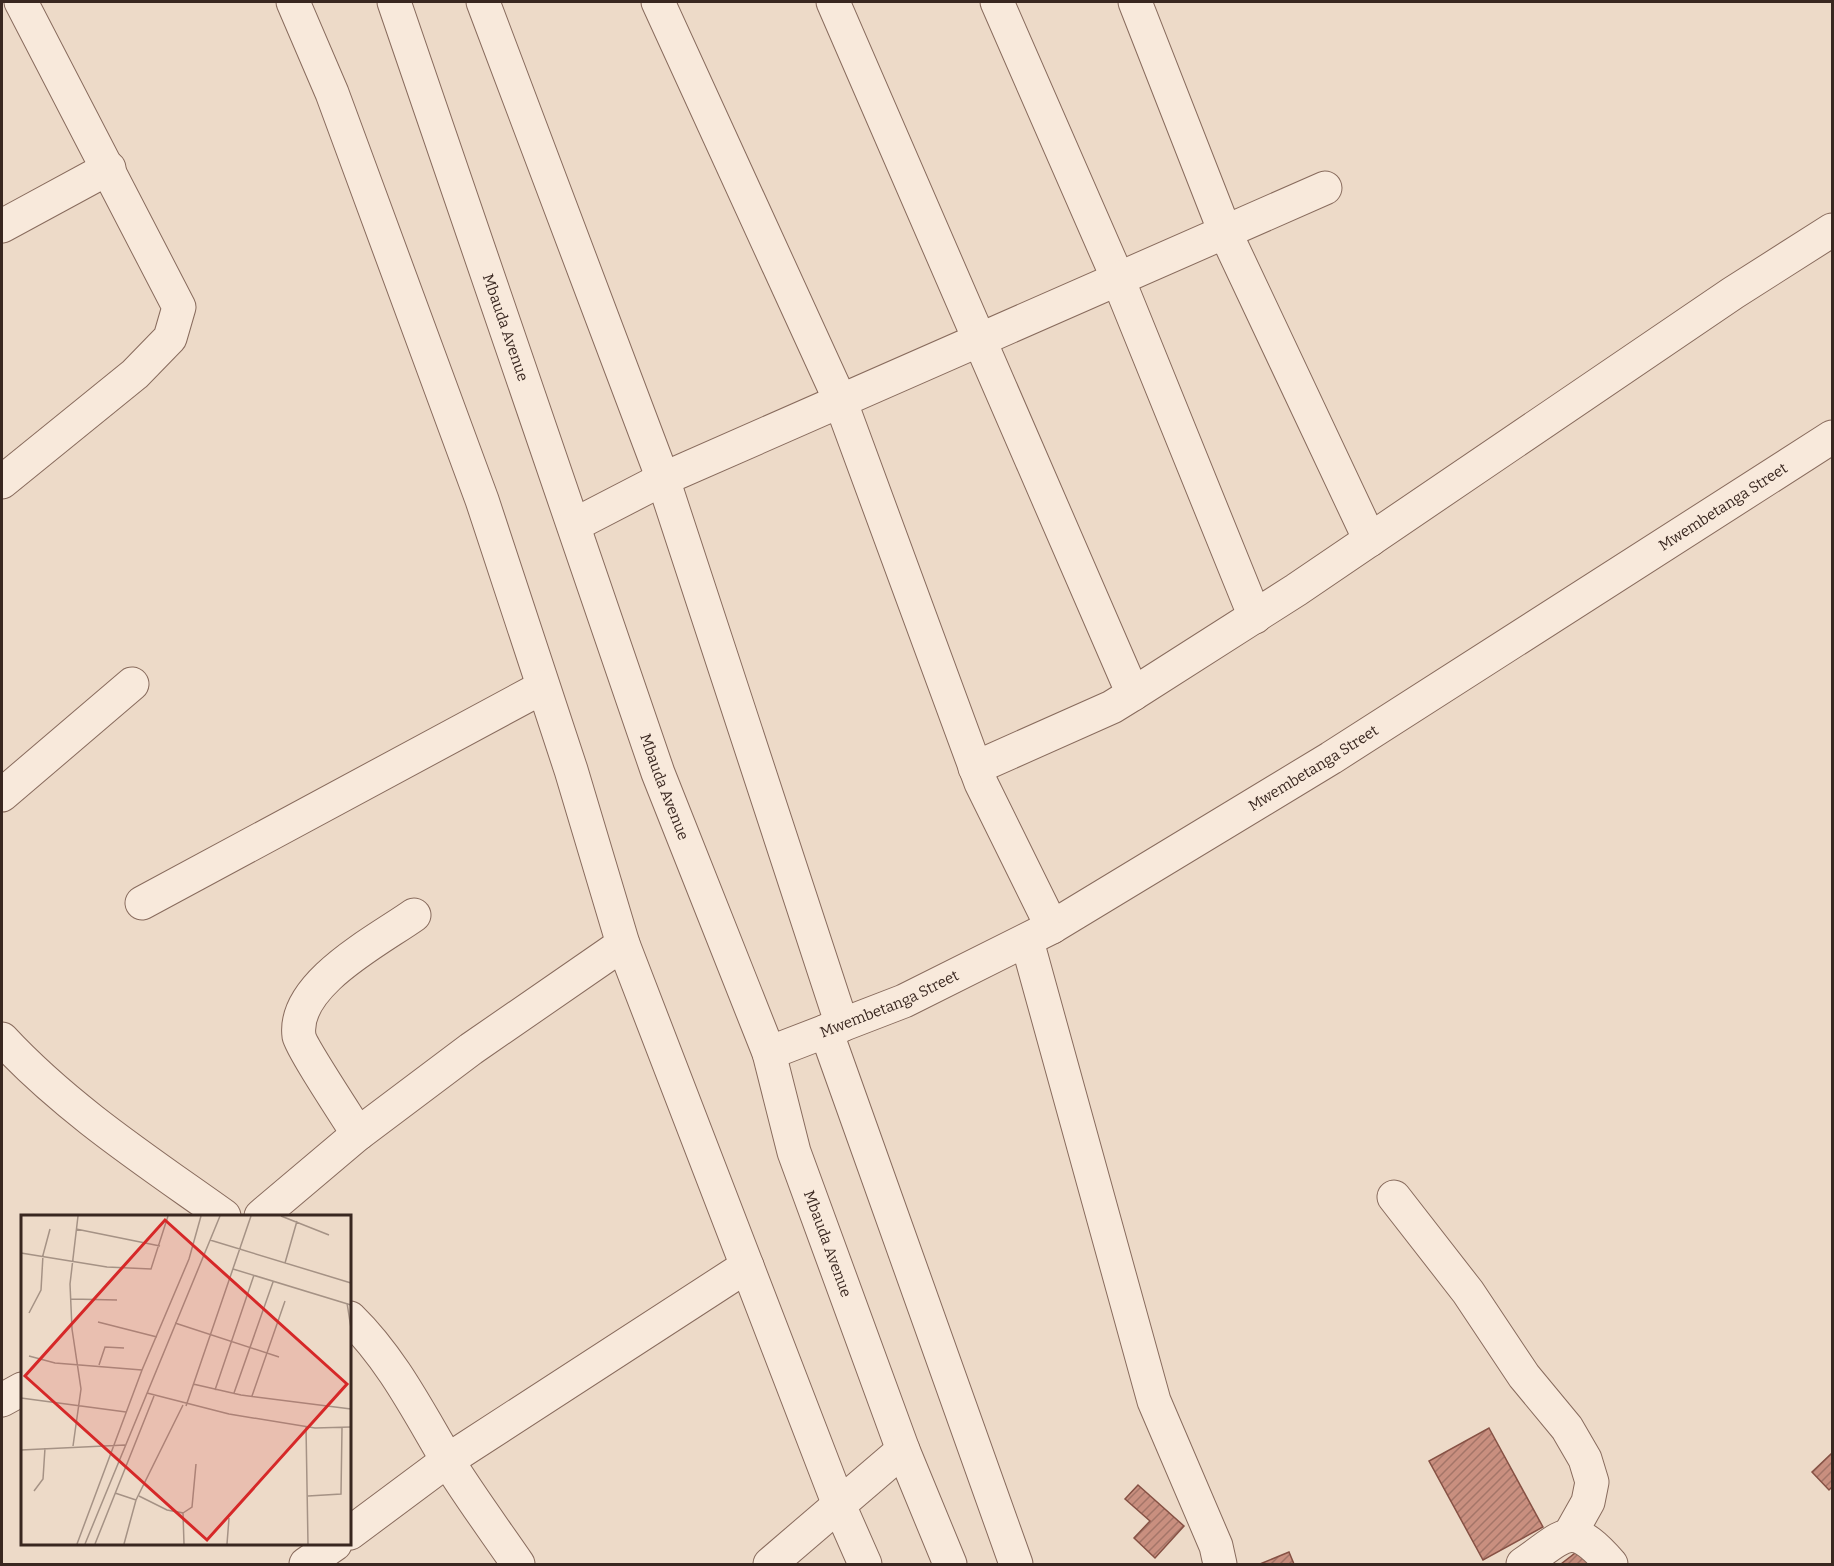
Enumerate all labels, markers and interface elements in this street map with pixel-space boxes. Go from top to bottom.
street label: Mbauda Avenue [479,271,532,384]
street label: Mwembetanga Street [1655,459,1791,555]
street label: Mwembetanga Street [1245,721,1382,815]
street label: Mbauda Avenue [636,731,693,843]
street label: Mwembetanga Street [818,966,962,1041]
street label: Mbauda Avenue [800,1188,855,1300]
inset map [21,1215,351,1545]

